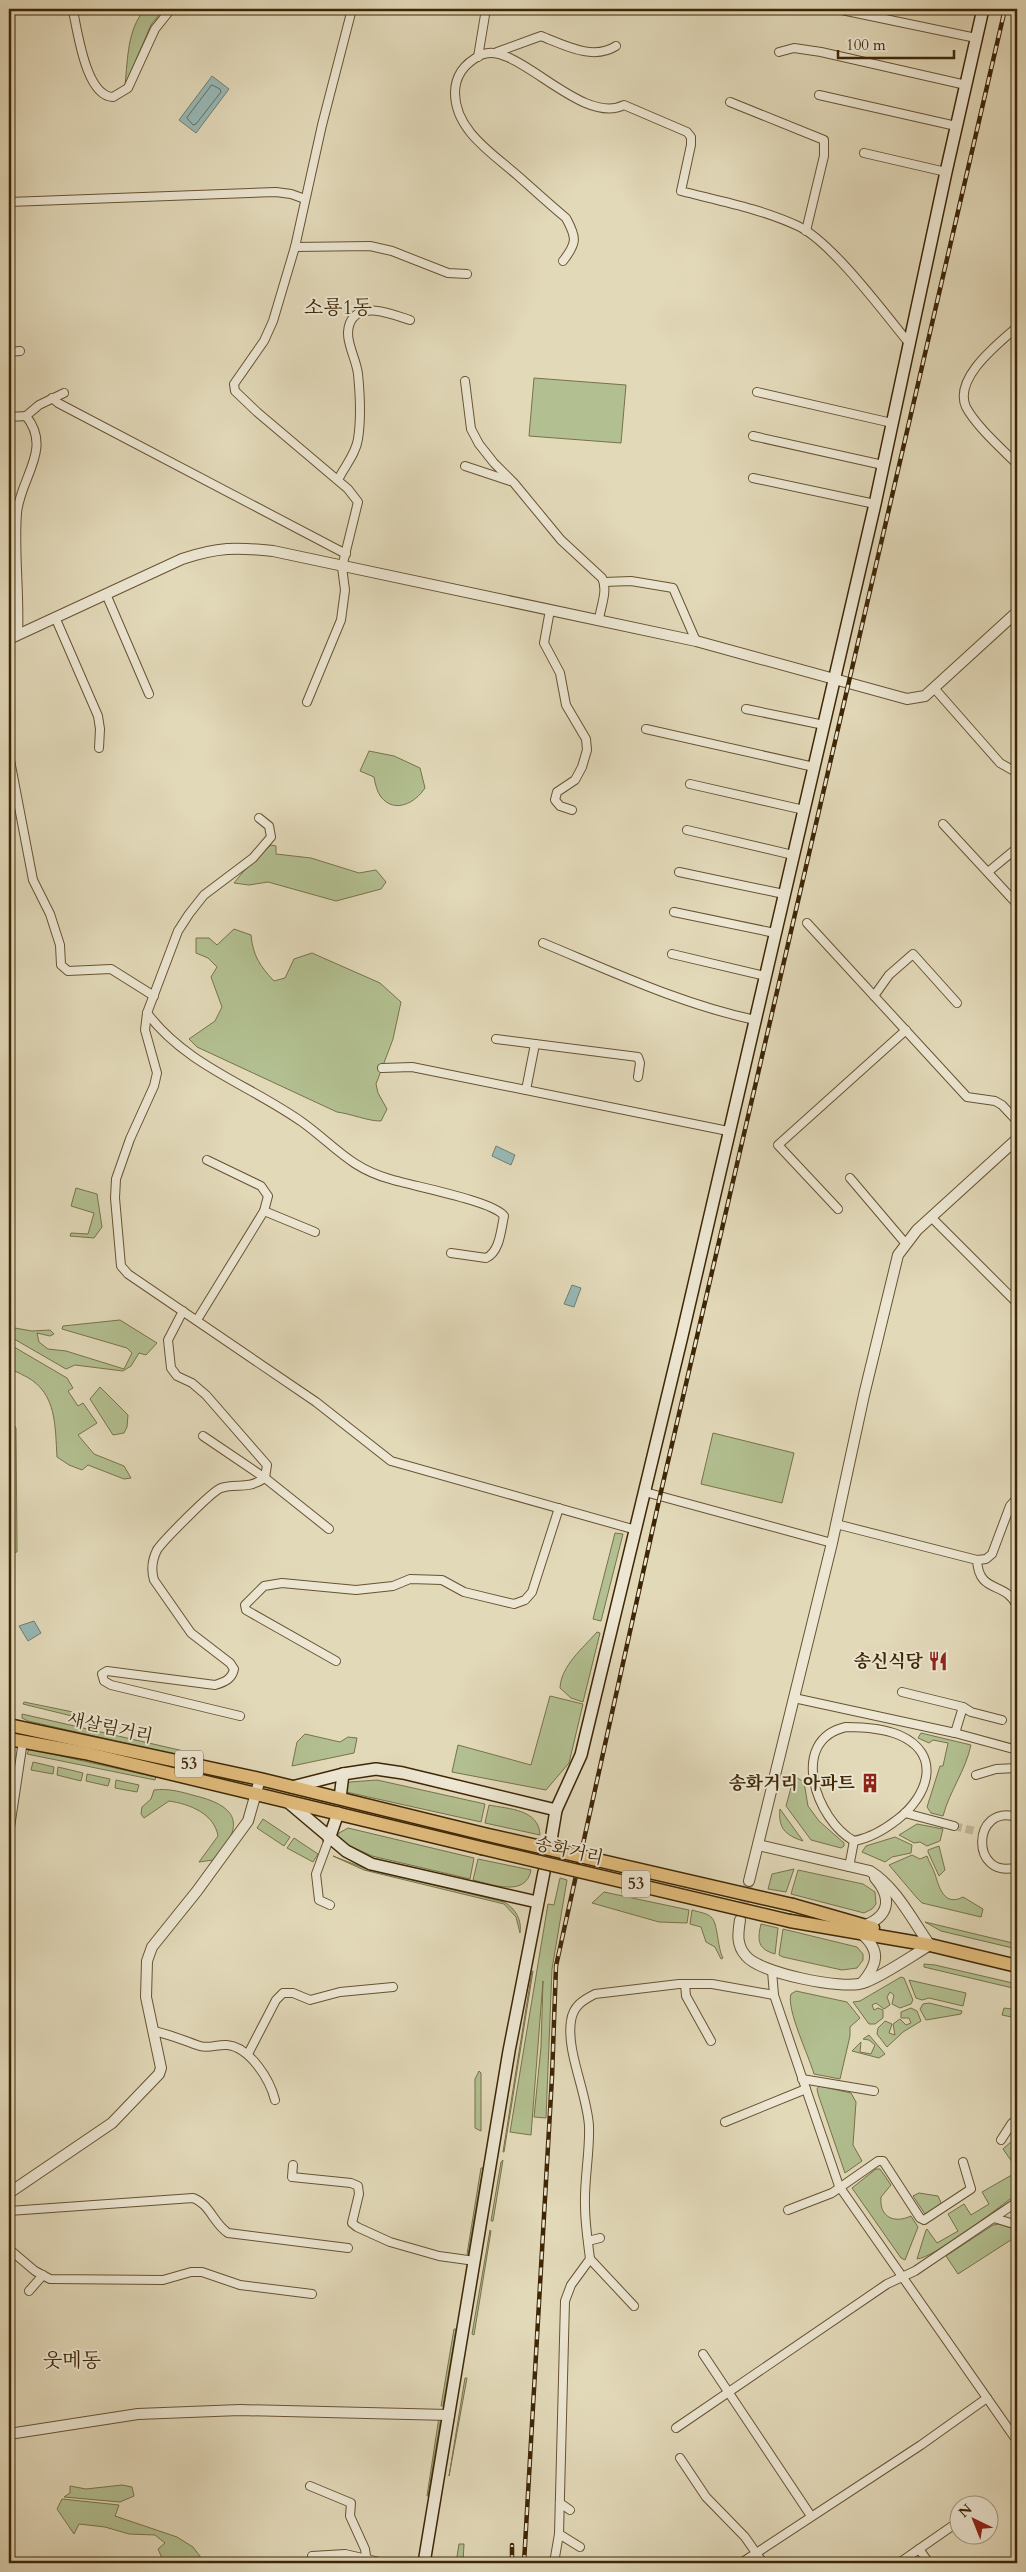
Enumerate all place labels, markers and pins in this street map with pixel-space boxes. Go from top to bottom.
place label: 송신식당 [853,1649,924,1674]
restaurant icon: 송신식당 [927,1650,949,1672]
place label: 송화거리 아파트 [728,1771,856,1796]
building icon: 송화거리 아파트 [859,1772,881,1794]

